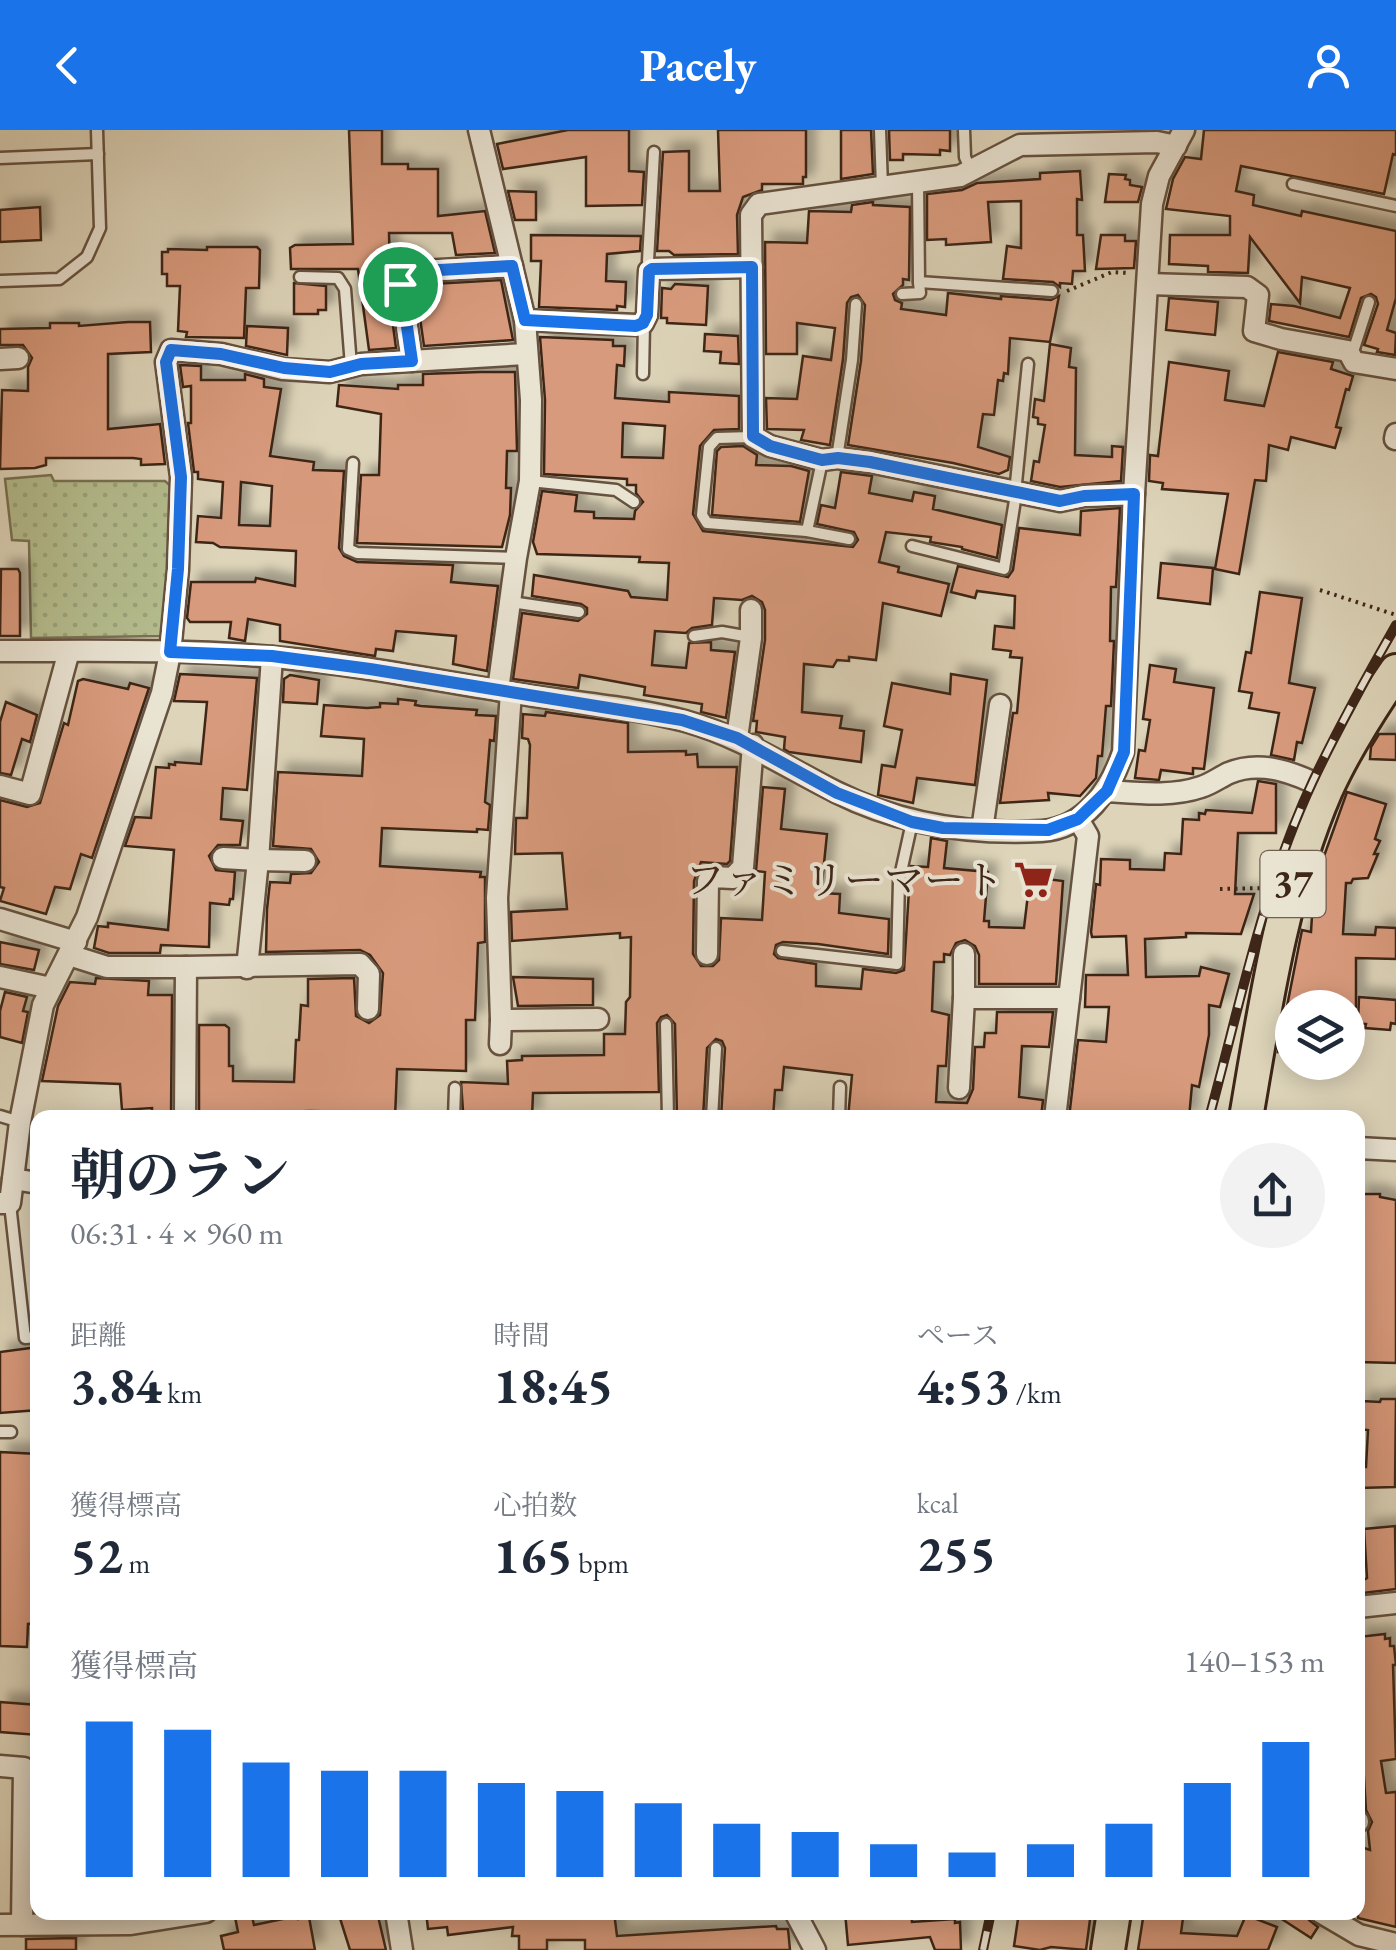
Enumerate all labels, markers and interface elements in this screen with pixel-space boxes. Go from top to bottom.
text: Pacely [640,36,756,94]
icon: back [40,38,95,93]
icon: person [1301,38,1356,93]
pin [358,242,443,327]
icon: arrive [373,257,428,312]
road number: 37 [1260,851,1326,917]
place label: ファミリーマート [685,854,1004,906]
supermarket icon: ファミリーマート [1013,859,1055,901]
map controls [1275,990,1365,1080]
button: layers [1275,990,1365,1080]
text: 朝のラン [70,1139,290,1210]
button: share [1220,1143,1325,1248]
text: 06:31 · 4 × 960 m [70,1212,283,1254]
text: 距離 [70,1317,126,1353]
text: 時間 [493,1317,549,1353]
text: ペース [917,1317,999,1353]
text: 3.84 [70,1353,162,1418]
text: 18:45 [493,1353,613,1418]
text: 4:53 [917,1353,1010,1418]
text: km [162,1375,202,1411]
text: /km [1010,1375,1062,1411]
text: kcal [917,1485,959,1521]
text: 獲得標高 [70,1487,182,1523]
text: 心拍数 [493,1487,577,1523]
text: 255 [917,1521,996,1586]
text: 52 [70,1523,123,1588]
text: 165 [493,1523,573,1588]
text: m [123,1545,150,1581]
text: bpm [573,1545,629,1581]
text: 140–153 m [1184,1640,1325,1682]
text: 獲得標高 [70,1645,198,1687]

